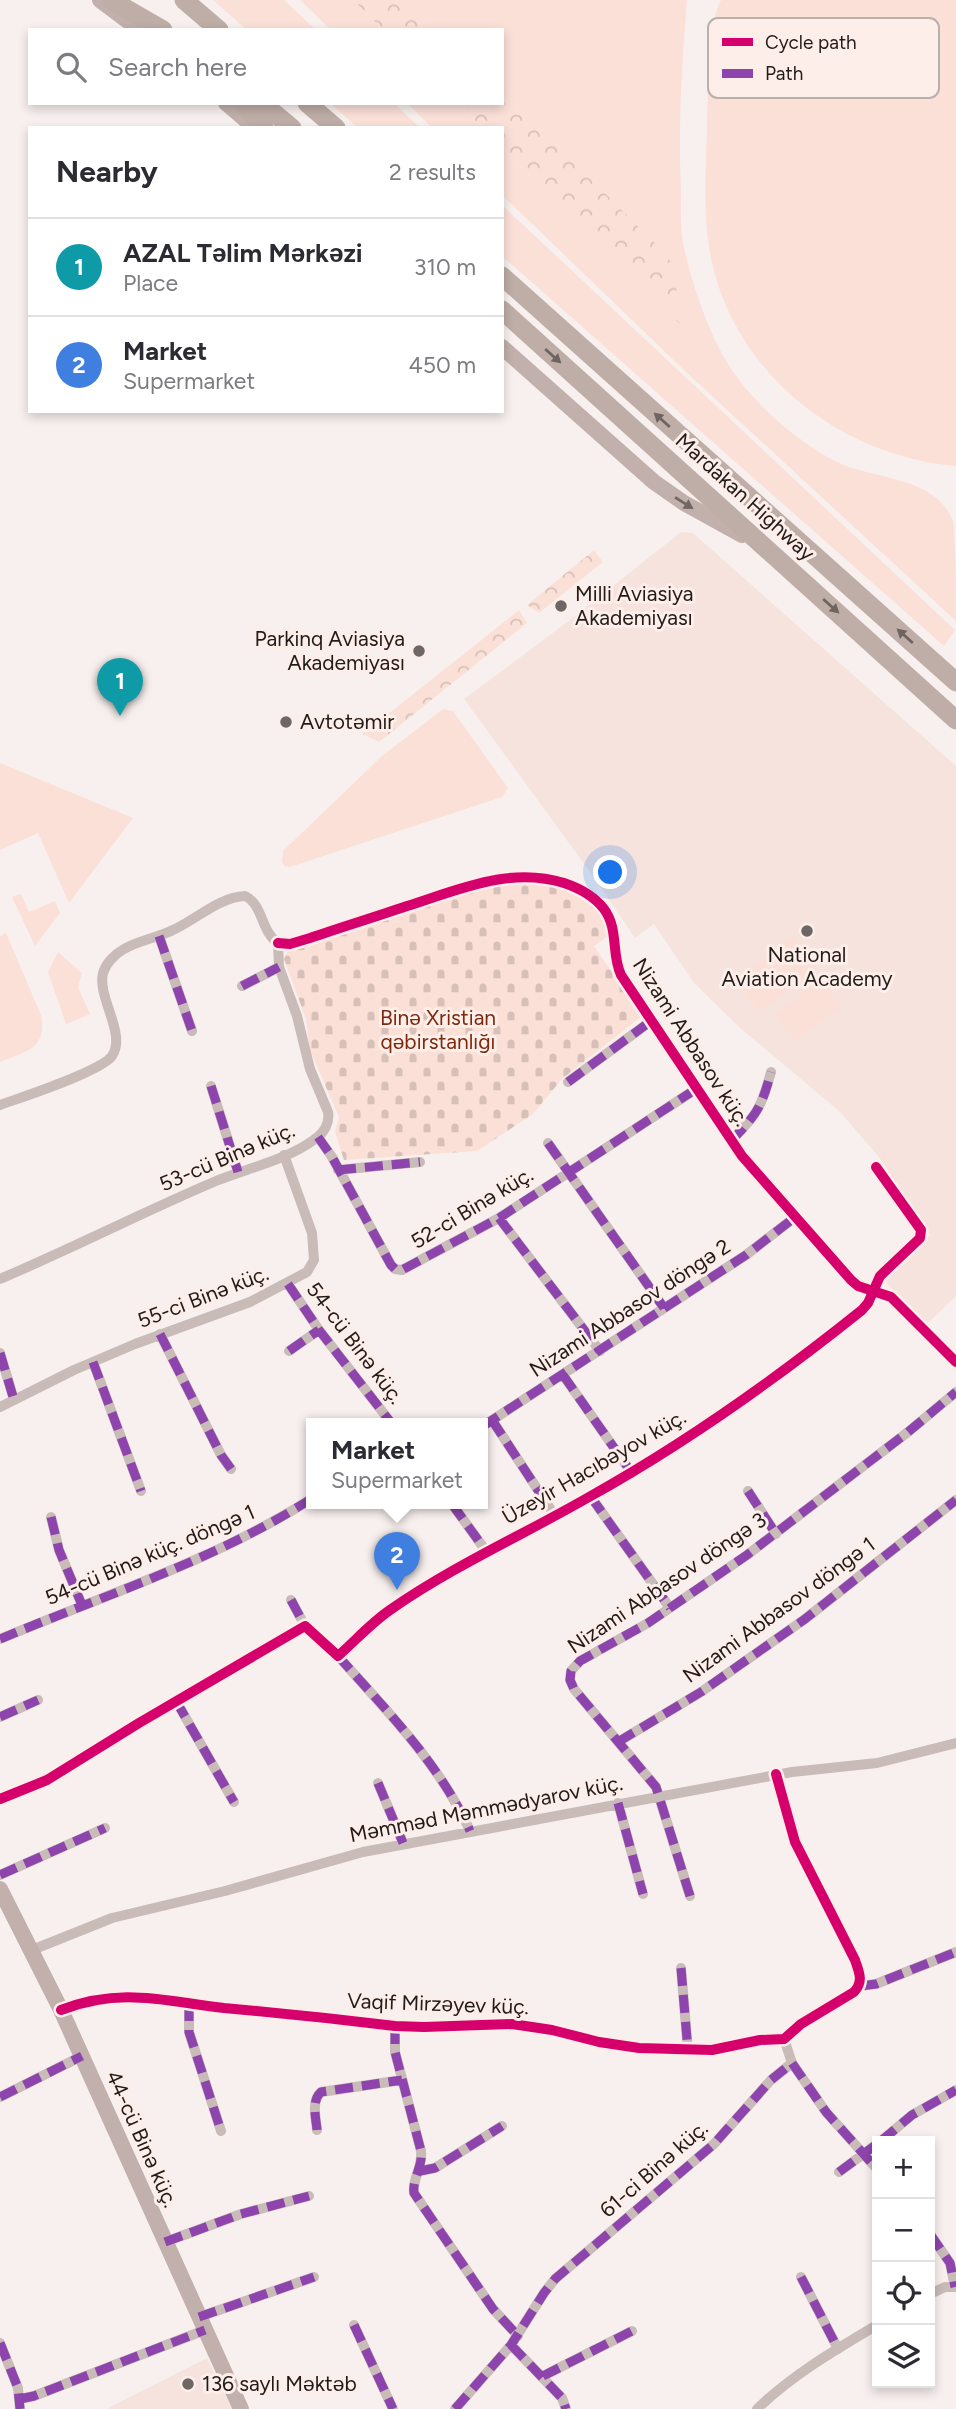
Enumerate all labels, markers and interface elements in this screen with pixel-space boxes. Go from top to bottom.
legend [708,18,939,98]
search box [28,28,504,105]
text: Cycle path [765,31,857,54]
icon: search [52,48,90,86]
text: Search here [108,51,247,83]
text: Path [765,62,803,85]
text: Nearby [56,153,158,190]
text: 2 results [389,158,476,186]
text: AZAL Təlim Mərkəzi [123,237,363,269]
text: 1 [74,253,84,281]
text: 310 m [414,253,476,281]
text: Place [123,269,178,297]
text: Market [123,335,207,367]
one-way arrow [544,347,561,363]
text: 2 [72,351,86,379]
text: 450 m [408,351,476,379]
text: Supermarket [123,367,255,395]
one-way arrow [654,412,671,428]
street label: Mardakan Highway [671,428,820,566]
one-way arrow [675,496,694,509]
place label: Milli Aviasiya Akademiyası [575,581,694,630]
marker: Milli Aviasiya Akademiyası [553,598,569,614]
one-way arrow [822,598,839,614]
place label: Parkinq Aviasiya Akademiyası [255,626,405,675]
one-way arrow [896,628,914,644]
marker: Parkinq Aviasiya Akademiyası [411,643,427,659]
pin: 1 [97,658,143,716]
place label: Avtotəmir [300,709,394,734]
marker: Avtotəmir [278,714,294,730]
your location [593,855,627,889]
marker: National Aviation Academy [799,923,815,939]
place label: National Aviation Academy [721,942,893,991]
street label: Nizami Abbasov küç. [628,953,755,1130]
park label: Binə Xristian qəbirstanlığı [380,1005,496,1054]
street label: 53-cü Binə küç. [155,1117,298,1196]
street label: 52-ci Binə küç. [406,1161,537,1254]
street label: Nizami Abbasov döngə 2 [525,1233,735,1382]
street label: 55-ci Binə küç. [134,1260,272,1333]
street label: 54-cü Binə küç. [301,1277,409,1409]
street label: Üzeyir Hacıbəyov küç. [498,1404,690,1529]
popup [306,1418,488,1509]
text: Market [331,1434,415,1466]
text: Supermarket [331,1466,463,1494]
street label: 54-cü Binə küç. döngə 1 [41,1499,258,1610]
street label: Nizami Abbasov döngə 3 [563,1507,771,1658]
street label: Nizami Abbasov döngə 1 [678,1531,880,1688]
pin: 2 [374,1532,420,1590]
street label: Məmməd Məmmədyarov küç. [347,1770,625,1847]
street label: Vaqif Mirzəyev küç. [347,1988,529,2019]
street label: 44-cü Binə küç. [101,2067,184,2211]
street label: 61-ci Binə küç. [595,2115,713,2222]
map controls [872,2136,935,2388]
button: + [872,2136,935,2199]
button: − [872,2199,935,2262]
button: locate [872,2262,935,2325]
button: layers [872,2325,935,2388]
place label: 136 saylı Məktəb [202,2371,357,2396]
marker: 136 saylı Məktəb [180,2376,196,2392]

